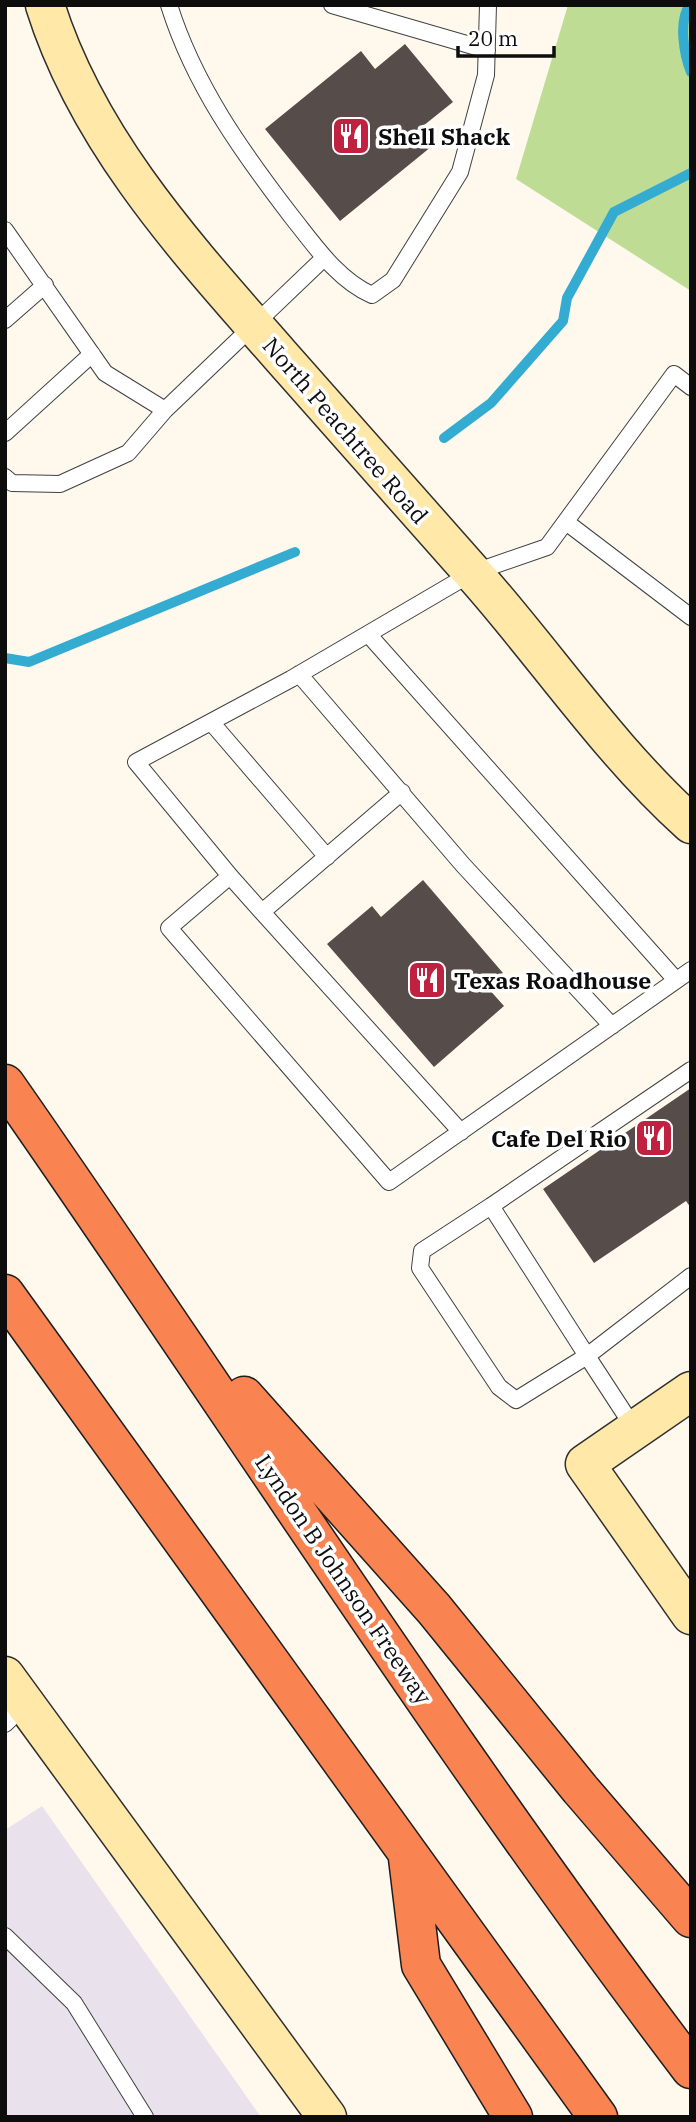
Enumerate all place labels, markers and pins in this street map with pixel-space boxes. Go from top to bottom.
restaurant icon: Shell Shack [330,115,372,157]
place label: Shell Shack [378,121,511,151]
restaurant icon: Texas Roadhouse [406,959,448,1001]
place label: Texas Roadhouse [454,965,651,995]
restaurant icon: Cafe Del Rio [633,1117,675,1159]
place label: Cafe Del Rio [491,1123,627,1153]

